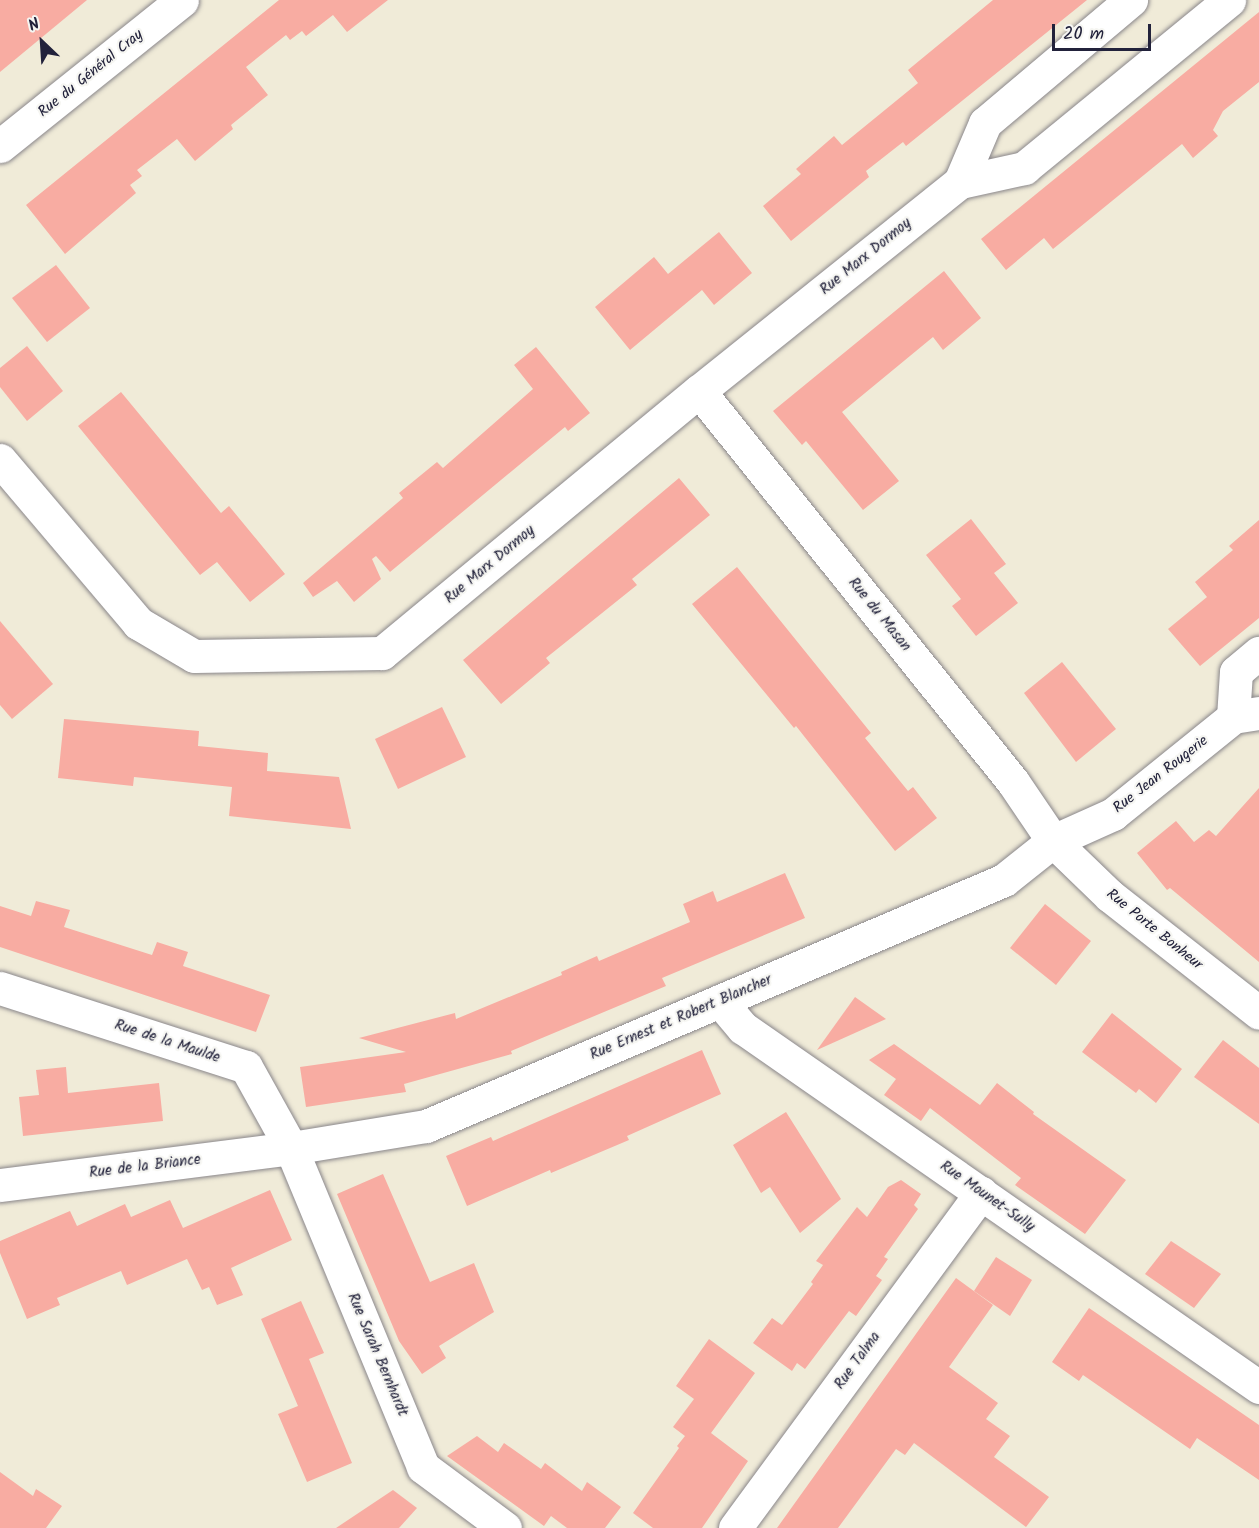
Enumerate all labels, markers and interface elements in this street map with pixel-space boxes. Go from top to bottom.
north arrow [12,12,72,72]
text: N [24,12,44,39]
scale bar [1055,12,1154,50]
text: 20 m [1063,20,1104,49]
street label: Rue du Général Cray [35,26,147,122]
street label: Rue Marx Dormoy [817,215,915,299]
street label: Rue Marx Dormoy [441,522,539,608]
street label: Rue du Masan [844,574,914,656]
street label: Rue Jean Rougerie [1110,732,1212,818]
street label: Rue Porte Bonheur [1102,886,1206,974]
street label: Rue Ernest et Robert Blancher [587,971,775,1065]
street label: Rue de la Maulde [112,1016,222,1068]
street label: Rue de la Briance [88,1151,202,1183]
street label: Rue Mounet-Sully [936,1158,1038,1236]
street label: Rue Sarah Bernhardt [343,1291,411,1419]
street label: Rue Talma [831,1329,885,1393]

